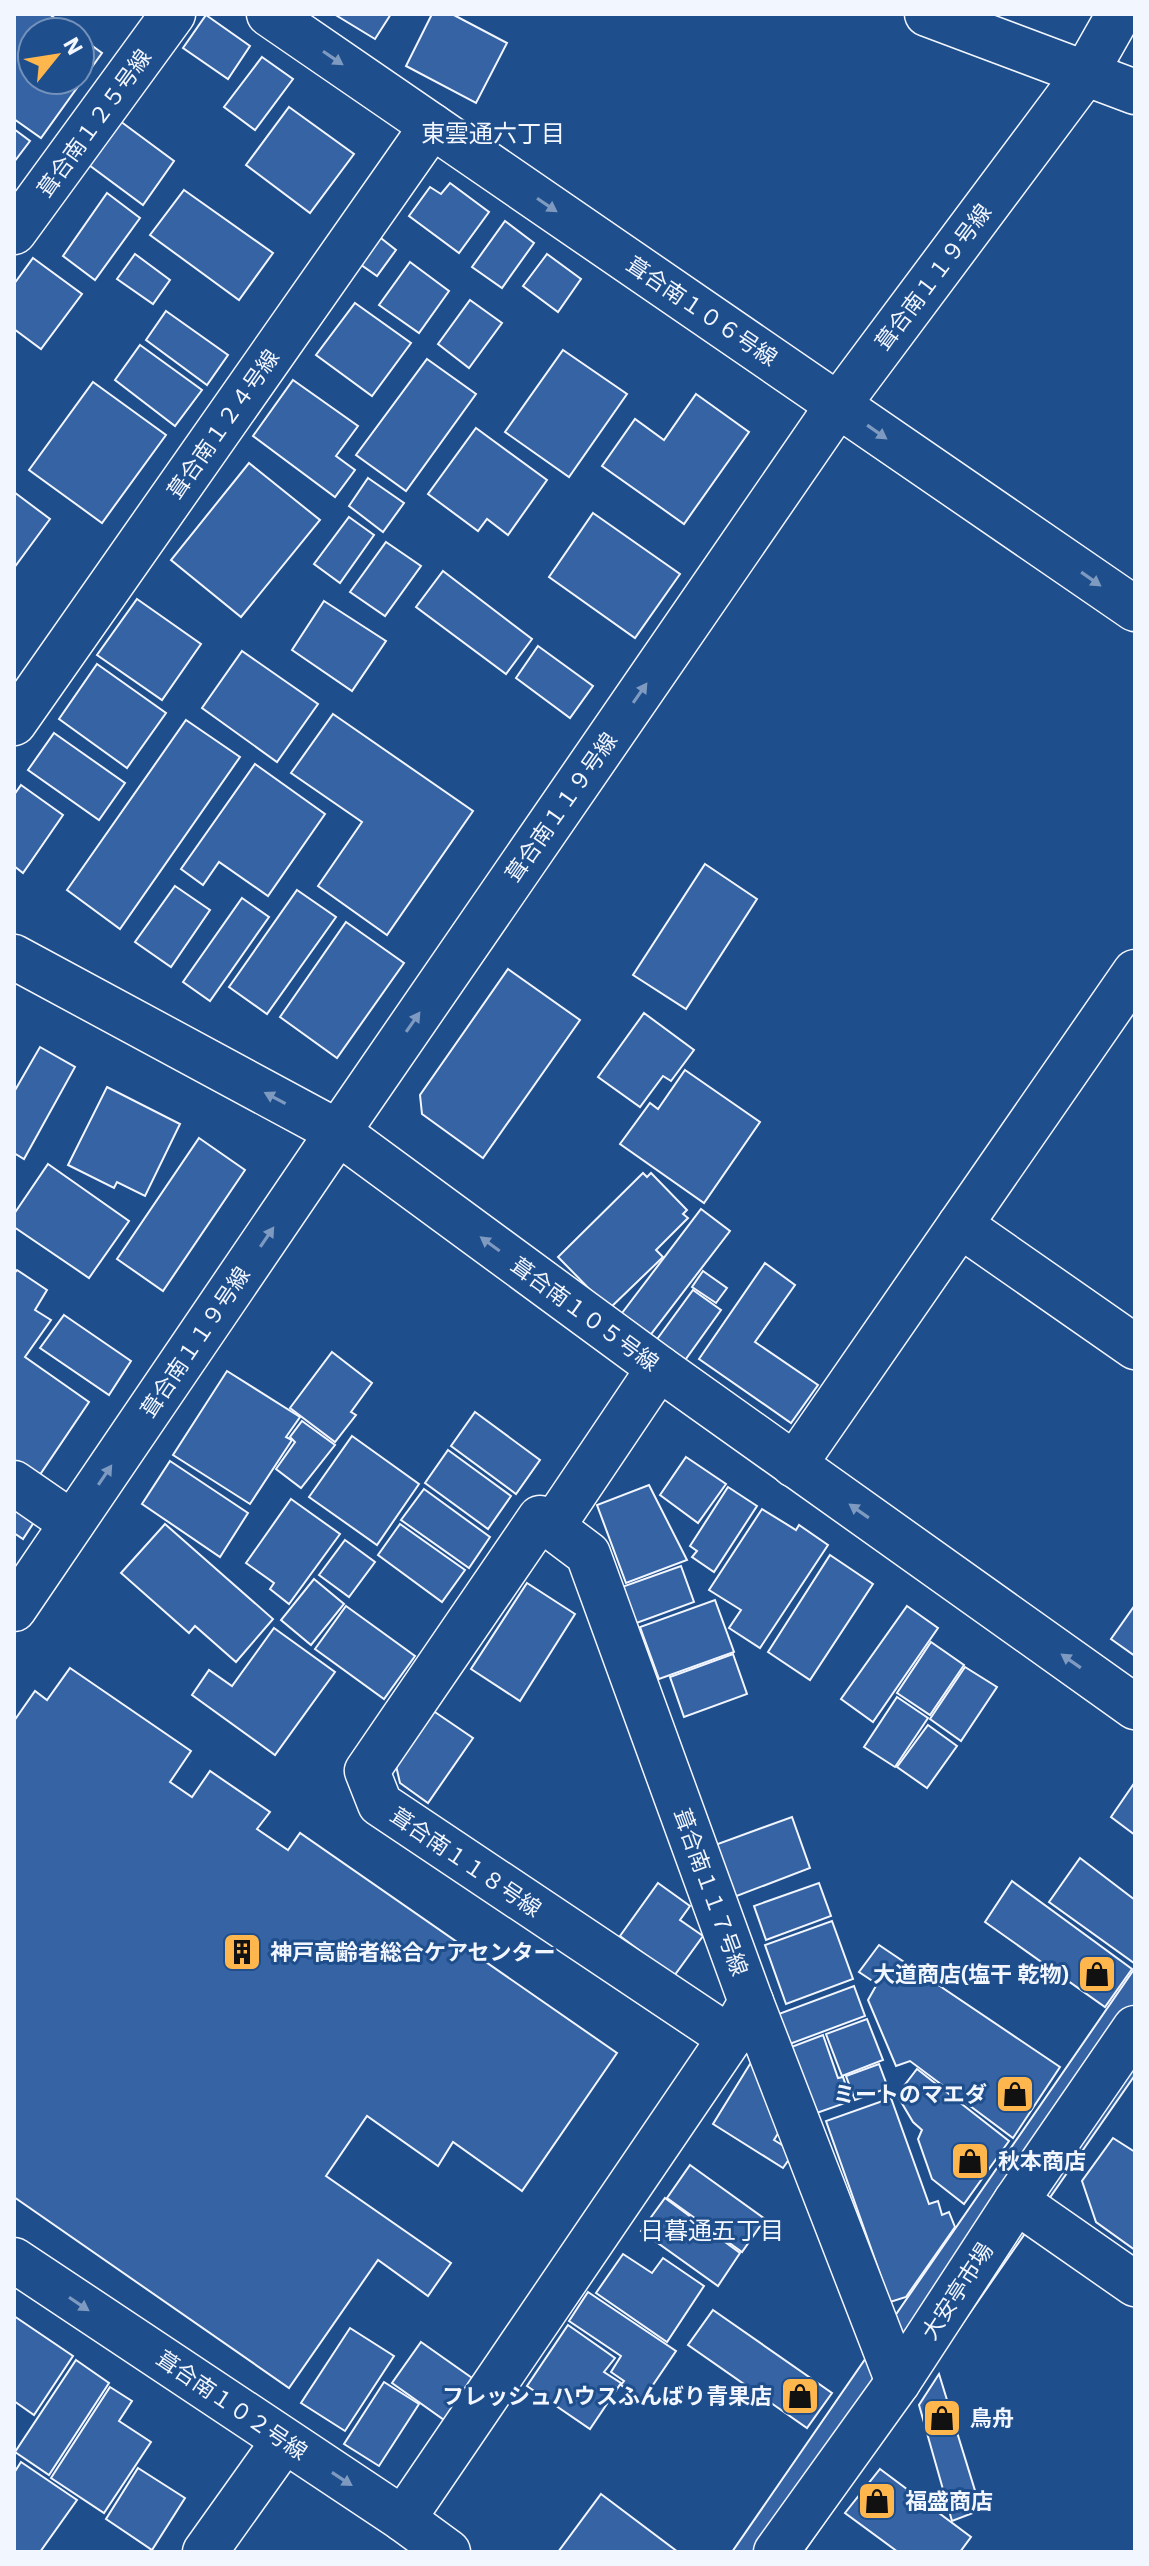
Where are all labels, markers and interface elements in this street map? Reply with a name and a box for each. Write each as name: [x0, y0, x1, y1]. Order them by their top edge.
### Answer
north arrow: [16, 16, 96, 96]
text: N: [57, 32, 90, 60]
street label: 葺合南１２５号線: [30, 43, 157, 202]
one-way arrow: [322, 50, 343, 65]
district label: 東雲通六丁目: [421, 117, 565, 149]
one-way arrow: [537, 197, 558, 212]
street label: 葺合南１１９号線: [868, 198, 997, 356]
street label: 葺合南１０６号線: [621, 249, 783, 372]
street label: 葺合南１２４号線: [160, 343, 285, 504]
one-way arrow: [867, 424, 888, 439]
one-way arrow: [1081, 571, 1102, 586]
one-way arrow: [632, 682, 647, 703]
street label: 葺合南１１９号線: [498, 726, 623, 887]
one-way arrow: [405, 1012, 420, 1033]
one-way arrow: [264, 1091, 286, 1105]
one-way arrow: [259, 1226, 274, 1247]
one-way arrow: [480, 1236, 500, 1252]
street label: 葺合南１０５号線: [506, 1250, 665, 1377]
street label: 葺合南１１９号線: [133, 1261, 256, 1423]
one-way arrow: [97, 1465, 112, 1486]
one-way arrow: [849, 1504, 870, 1519]
one-way arrow: [1061, 1654, 1082, 1669]
street label: 葺合南１１８号線: [385, 1800, 547, 1923]
street label: 葺合南１１７号線: [668, 1804, 755, 1979]
building icon: 神戸高齢者総合ケアセンター: [221, 1931, 263, 1973]
place label: 神戸高齢者総合ケアセンター: [270, 1937, 556, 1966]
shop icon: 大道商店(塩干 乾物): [1076, 1953, 1118, 1995]
place label: 大道商店(塩干 乾物): [873, 1959, 1069, 1988]
shop icon: ミートのマエダ: [994, 2073, 1036, 2115]
place label: ミートのマエダ: [833, 2079, 987, 2108]
shop icon: 秋本商店: [949, 2140, 991, 2182]
place label: 秋本商店: [998, 2146, 1086, 2175]
district label: 日暮通五丁目: [640, 2214, 784, 2246]
street label: 大安亭市場: [914, 2237, 999, 2345]
one-way arrow: [68, 2296, 90, 2310]
street label: 葺合南１０２号線: [151, 2343, 313, 2466]
shop icon: フレッシュハウスふんばり青果店: [779, 2375, 821, 2417]
place label: フレッシュハウスふんばり青果店: [442, 2381, 772, 2410]
shop icon: 鳥舟: [921, 2397, 963, 2439]
place label: 鳥舟: [970, 2403, 1014, 2432]
one-way arrow: [331, 2471, 353, 2485]
shop icon: 福盛商店: [856, 2480, 898, 2522]
place label: 福盛商店: [905, 2486, 993, 2515]

